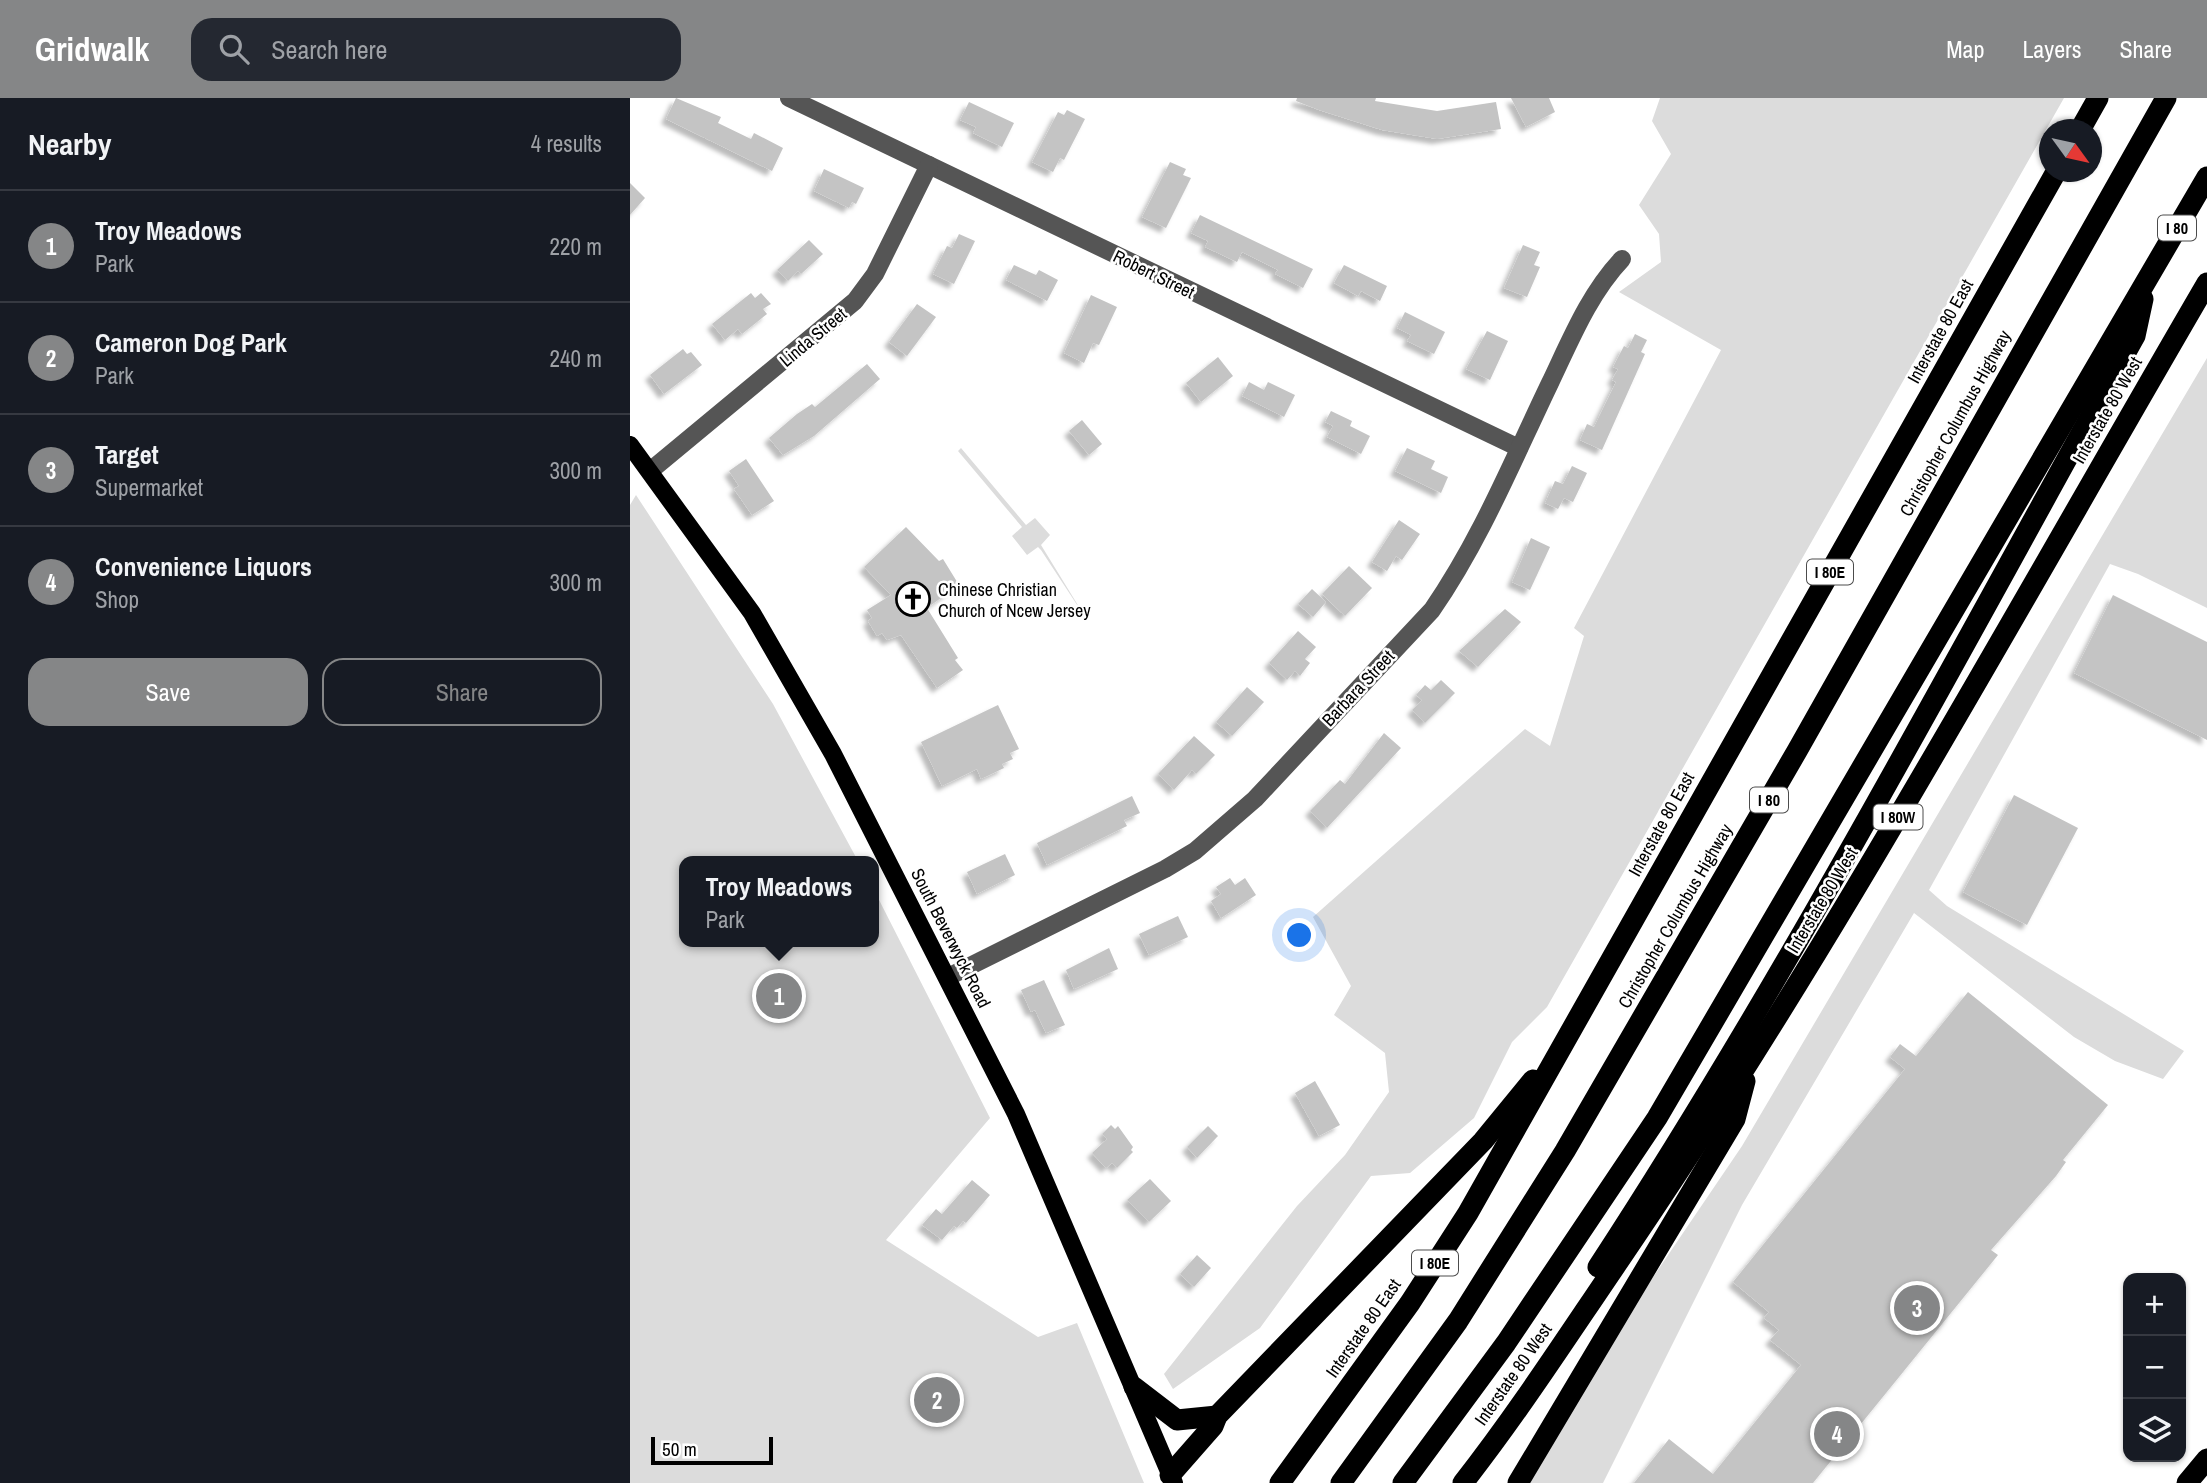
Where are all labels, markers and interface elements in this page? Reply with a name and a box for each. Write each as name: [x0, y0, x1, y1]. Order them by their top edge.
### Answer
search box: [191, 18, 681, 81]
text: Gridwalk: [35, 27, 149, 71]
icon: search: [215, 30, 253, 68]
text: Search here: [271, 32, 387, 67]
text: Map: [1946, 33, 1984, 65]
text: Layers: [2022, 33, 2081, 65]
text: Share: [2119, 33, 2172, 65]
north arrow: [2039, 119, 2102, 182]
text: Nearby: [28, 124, 111, 164]
text: 4 results: [531, 128, 602, 159]
text: Troy Meadows: [95, 213, 242, 248]
road number: I 80: [2158, 216, 2196, 240]
text: 1: [46, 231, 56, 262]
text: 220 m: [550, 231, 602, 262]
street label: Robert Street: [1109, 244, 1199, 304]
text: Park: [95, 248, 134, 279]
street label: Interstate 80 East: [1901, 274, 1979, 388]
street label: Linda Street: [774, 302, 852, 372]
text: Cameron Dog Park: [95, 325, 287, 360]
street label: Christopher Columbus Highway: [1893, 325, 2017, 521]
text: 2: [46, 343, 56, 374]
text: 240 m: [550, 343, 602, 374]
street label: Interstate 80 West: [2066, 352, 2148, 468]
text: Park: [95, 360, 134, 391]
text: Target: [95, 437, 159, 472]
text: 3: [46, 455, 56, 486]
text: 300 m: [550, 455, 602, 486]
text: Supermarket: [95, 472, 203, 503]
text: Convenience Liquors: [95, 549, 312, 584]
road number: I 80E: [1807, 559, 1853, 584]
text: 4: [46, 567, 56, 598]
text: 300 m: [550, 567, 602, 598]
place label: Chinese Christian Church of Ncew Jersey: [938, 577, 1091, 623]
church icon: Chinese Christian Church of Ncew Jersey: [894, 580, 932, 618]
text: Shop: [95, 584, 139, 615]
street label: Barbara Street: [1316, 644, 1400, 732]
button: Save: [28, 658, 308, 726]
button: Share: [322, 658, 602, 726]
street label: Interstate 80 East: [1622, 767, 1700, 881]
road number: I 80: [1750, 788, 1788, 813]
road number: I 80W: [1874, 804, 1922, 830]
street label: Christopher Columbus Highway: [1612, 819, 1738, 1013]
street label: Interstate 80 West: [1780, 842, 1864, 958]
popup: [679, 856, 879, 947]
street label: South Beverwyck Road: [905, 864, 997, 1012]
text: Troy Meadows: [706, 869, 852, 904]
text: Park: [706, 904, 744, 935]
your location: [1282, 918, 1316, 952]
pin: 1: [756, 970, 802, 1022]
road number: I 80E: [1412, 1250, 1458, 1275]
street label: Interstate 80 East: [1320, 1273, 1406, 1383]
map controls: [2123, 1273, 2186, 1462]
button: +: [2123, 1273, 2186, 1336]
pin: 3: [1894, 1282, 1940, 1334]
street label: Interstate 80 West: [1468, 1318, 1558, 1430]
button: −: [2123, 1336, 2186, 1399]
pin: 2: [914, 1374, 960, 1426]
button: layers: [2123, 1399, 2186, 1462]
pin: 4: [1814, 1408, 1860, 1460]
scale bar: [651, 1434, 774, 1466]
text: 50 m: [662, 1436, 697, 1462]

